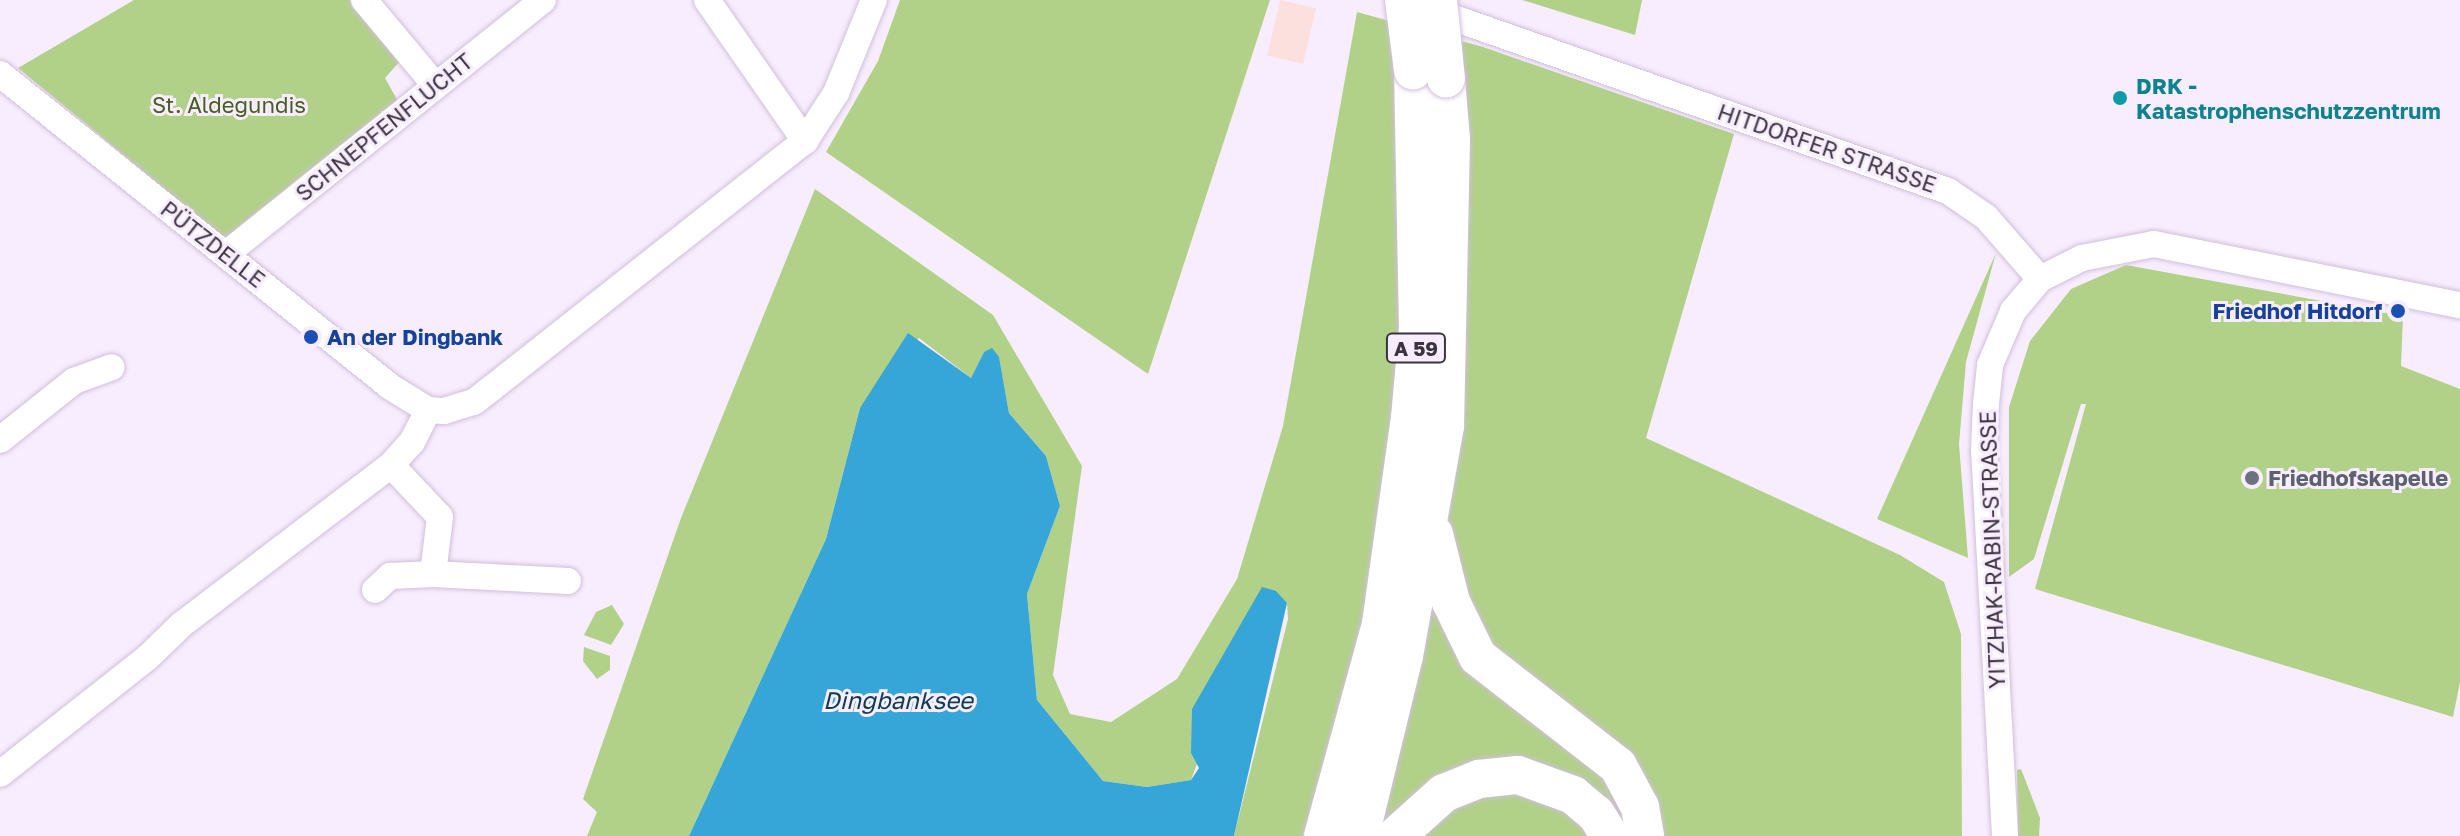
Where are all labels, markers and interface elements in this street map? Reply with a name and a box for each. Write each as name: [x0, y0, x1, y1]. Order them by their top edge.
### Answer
street label: SCHNEPFENFLUCHT: [290, 48, 478, 206]
place label: DRK - Katastrophenschutzzentrum: [2136, 72, 2441, 124]
marker: DRK - Katastrophenschutzzentrum: [2111, 89, 2129, 107]
park label: St. Aldegundis: [152, 92, 306, 118]
street label: HITDORFER STRASSE: [1714, 98, 1940, 198]
street label: PÜTZDELLE: [156, 195, 270, 293]
place label: Friedhof Hitdorf: [2213, 298, 2382, 324]
marker: Friedhof Hitdorf: [2389, 302, 2407, 320]
place label: An der Dingbank: [327, 324, 503, 350]
marker: An der Dingbank: [302, 328, 320, 346]
road number: A 59: [1384, 332, 1448, 364]
street label: YITZHAK-RABIN-STRASSE: [1974, 411, 2010, 689]
place label: Friedhofskapelle: [2268, 465, 2448, 491]
marker: Friedhofskapelle: [2243, 469, 2261, 487]
water label: Dingbanksee: [823, 686, 973, 714]

